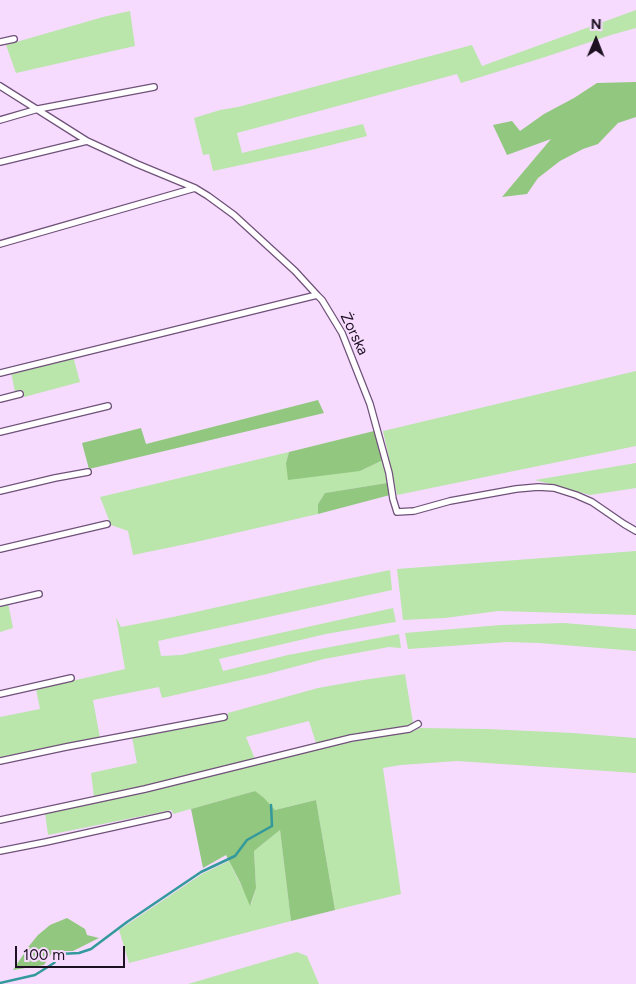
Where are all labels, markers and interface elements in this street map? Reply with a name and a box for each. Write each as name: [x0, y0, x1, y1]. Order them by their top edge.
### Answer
north arrow: [571, 15, 621, 65]
text: N: [591, 16, 602, 33]
street label: Żorska: [336, 310, 372, 358]
scale bar: [18, 936, 128, 968]
text: 100 m: [23, 946, 65, 964]

